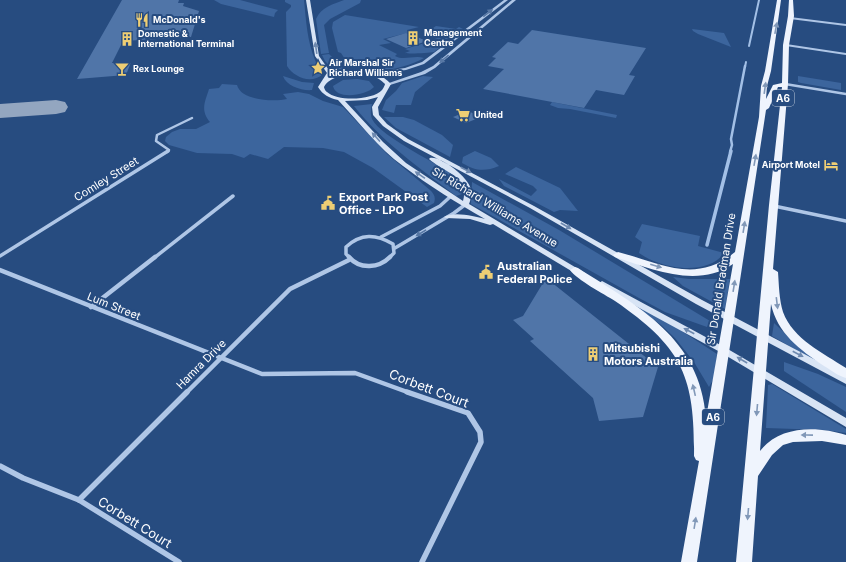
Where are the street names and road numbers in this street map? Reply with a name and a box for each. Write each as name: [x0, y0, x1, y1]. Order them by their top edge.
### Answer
road number: A6: [772, 90, 794, 106]
street label: Comley Street: [71, 153, 141, 204]
street label: Sir Richard Williams Avenue: [430, 164, 560, 250]
street label: Sir Donald Bradman Drive: [704, 212, 738, 346]
street label: Lum Street: [85, 289, 143, 323]
street label: Hamra Drive: [173, 336, 229, 392]
street label: Corbett Court: [387, 365, 471, 411]
road number: A6: [702, 409, 724, 425]
street label: Corbett Court: [95, 493, 175, 551]

